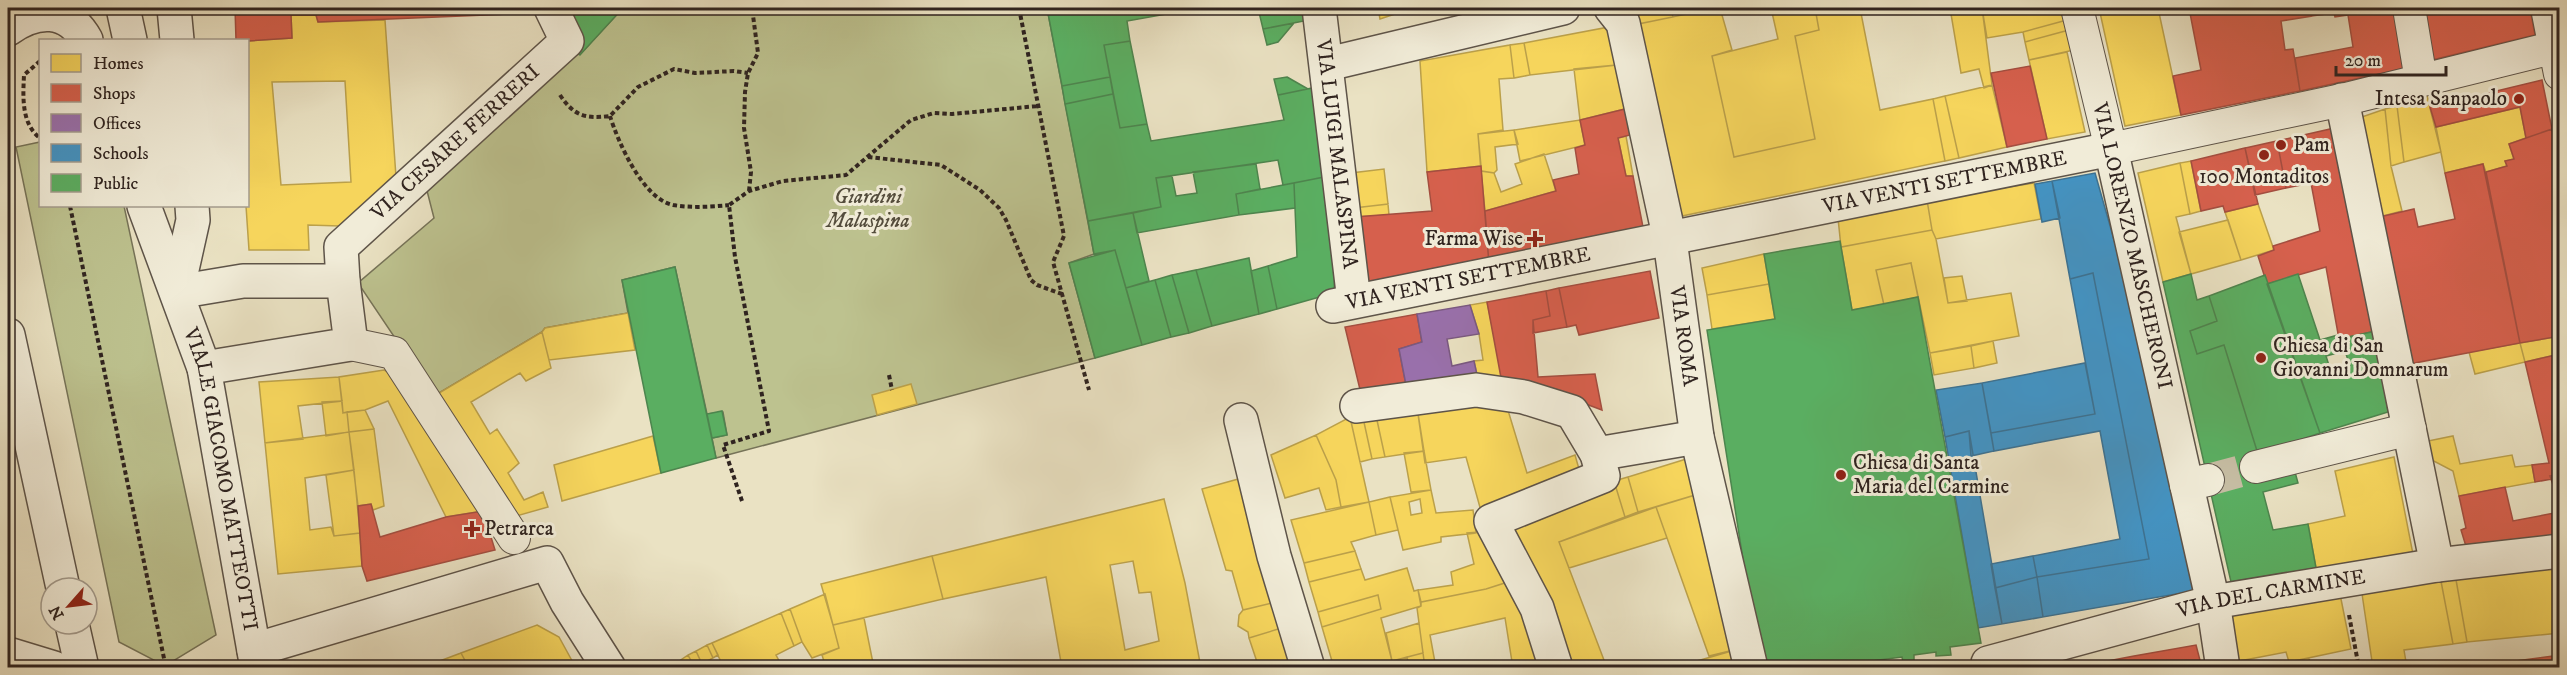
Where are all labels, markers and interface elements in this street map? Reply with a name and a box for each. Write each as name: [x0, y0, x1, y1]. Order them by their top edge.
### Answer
street label: VIA LUIGI MALASPINA: [1310, 37, 1363, 271]
legend: [39, 39, 249, 207]
scale bar: [2336, 39, 2446, 77]
text: 20 m: [2345, 50, 2381, 72]
text: Homes: [93, 53, 144, 75]
street label: VIA CESARE FERRERI: [365, 59, 545, 227]
text: Shops: [93, 83, 136, 105]
place label: Intesa Sanpaolo: [2375, 86, 2507, 112]
marker: Intesa Sanpaolo: [2512, 92, 2526, 106]
street label: VIA LORENZO MASCHERONI: [2086, 99, 2178, 392]
text: Offices: [93, 113, 141, 135]
place label: Pam: [2293, 132, 2330, 158]
marker: Pam: [2274, 138, 2288, 152]
text: Schools: [93, 143, 148, 165]
street label: VIA VENTI SETTEMBRE: [1819, 145, 2069, 220]
marker: 100 Montaditos: [2257, 148, 2271, 162]
place label: 100 Montaditos: [2199, 164, 2329, 190]
text: Public: [93, 173, 139, 195]
park label: Giardini Malaspina: [824, 184, 910, 234]
place label: Farma Wise: [1424, 226, 1523, 252]
marker: Farma Wise: [1528, 232, 1542, 246]
street label: VIA VENTI SETTEMBRE: [1343, 241, 1593, 316]
street label: VIA ROMA: [1663, 283, 1703, 388]
street label: VIALE GIACOMO MATTEOTTI: [177, 323, 263, 633]
place label: Chiesa di San Giovanni Domnarum: [2273, 333, 2449, 383]
marker: Chiesa di San Giovanni Domnarum: [2254, 351, 2268, 365]
place label: Chiesa di Santa Maria del Carmine: [1853, 450, 2010, 500]
marker: Chiesa di Santa Maria del Carmine: [1834, 468, 1848, 482]
place label: Petrarca: [484, 516, 554, 542]
marker: Petrarca: [465, 522, 479, 536]
street label: VIA DEL CARMINE: [2173, 564, 2368, 624]
north arrow: [39, 576, 99, 636]
text: N: [45, 602, 69, 623]

